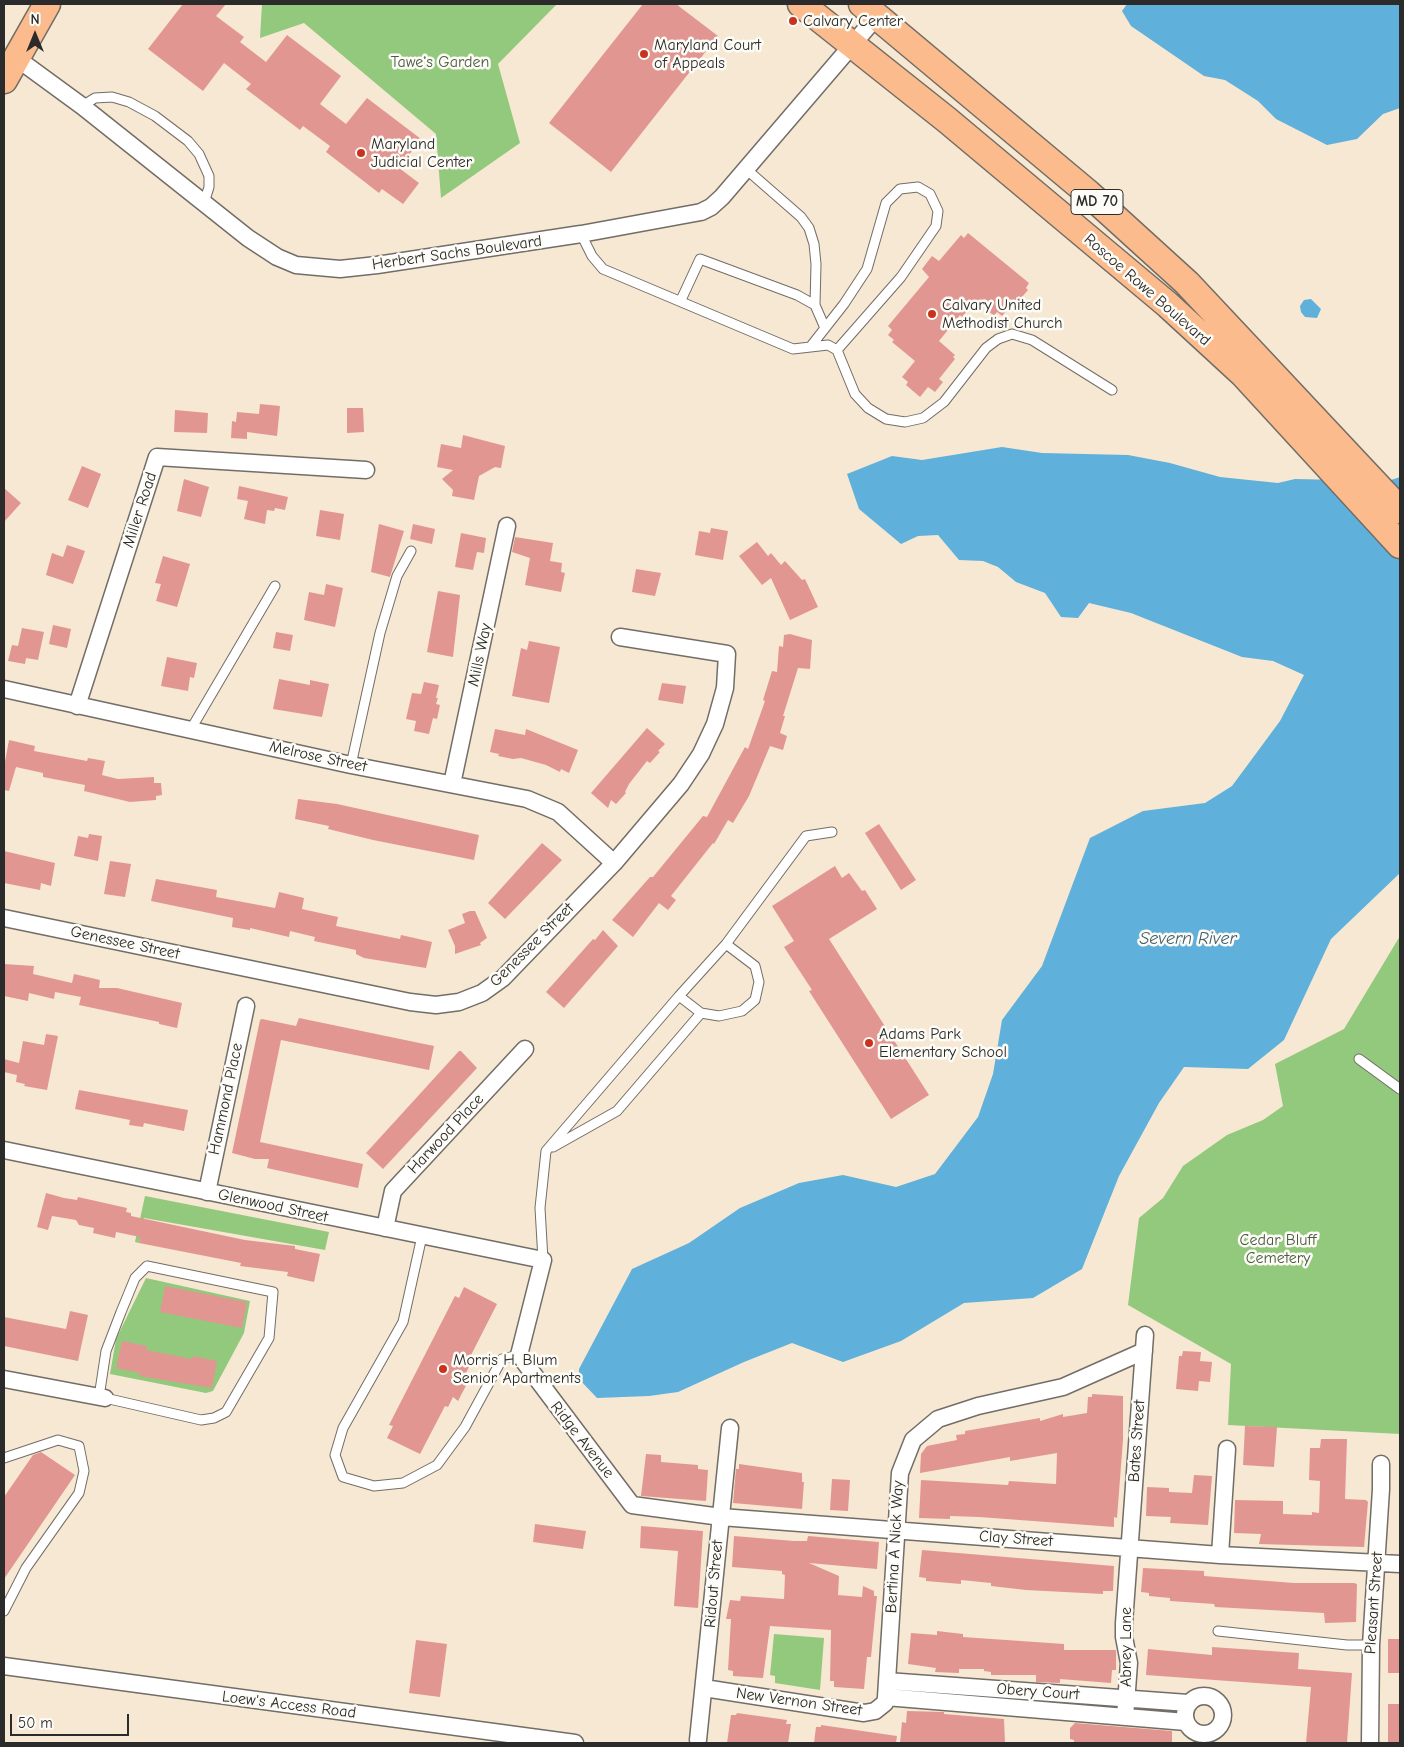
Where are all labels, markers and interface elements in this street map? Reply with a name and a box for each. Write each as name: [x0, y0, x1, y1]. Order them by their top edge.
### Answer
north arrow: [10, 10, 60, 60]
text: N: [30, 11, 40, 28]
place label: Calvary Center: [803, 11, 903, 31]
marker: Calvary Center: [787, 15, 799, 27]
place label: Maryland Court of Appeals: [654, 35, 761, 73]
marker: Maryland Court of Appeals: [638, 48, 650, 60]
park label: Tawe's Garden: [391, 52, 489, 72]
place label: Maryland Judicial Center: [371, 134, 472, 172]
marker: Maryland Judicial Center: [355, 147, 367, 159]
road number: MD 70: [1071, 190, 1123, 214]
street label: Roscoe Rowe Boulevard: [1080, 230, 1214, 350]
street label: Herbert Sachs Boulevard: [371, 232, 543, 274]
place label: Calvary United Methodist Church: [942, 295, 1062, 333]
marker: Calvary United Methodist Church: [926, 308, 938, 320]
street label: Miller Road: [119, 470, 161, 550]
street label: Mills Way: [464, 622, 496, 688]
street label: Melrose Street: [267, 737, 369, 777]
street label: Genessee Street: [486, 899, 578, 991]
street label: Genessee Street: [69, 922, 181, 964]
water label: Severn River: [1139, 928, 1237, 950]
place label: Adams Park Elementary School: [879, 1024, 1007, 1062]
marker: Adams Park Elementary School: [863, 1037, 875, 1049]
street label: Hammond Place: [205, 1041, 247, 1157]
street label: Harwood Place: [404, 1090, 488, 1178]
street label: Glenwood Street: [216, 1185, 330, 1227]
park label: Cedar Bluff Cemetery: [1240, 1230, 1316, 1268]
place label: Morris H. Blum Senior Apartments: [453, 1350, 581, 1388]
marker: Morris H. Blum Senior Apartments: [437, 1363, 449, 1375]
street label: Ridge Avenue: [546, 1398, 618, 1482]
street label: Bates Street: [1125, 1399, 1149, 1483]
street label: Bertina A Nick Way: [882, 1480, 908, 1614]
street label: Clay Street: [978, 1527, 1054, 1551]
street label: Ridout Street: [701, 1539, 727, 1629]
street label: Pleasant Street: [1361, 1551, 1387, 1655]
street label: Abney Lane: [1116, 1607, 1136, 1687]
street label: Obery Court: [996, 1680, 1080, 1704]
street label: New Vernon Street: [735, 1684, 863, 1720]
street label: Loew's Access Road: [221, 1687, 357, 1723]
scale bar: [12, 1704, 131, 1736]
text: 50 m: [18, 1714, 53, 1732]

